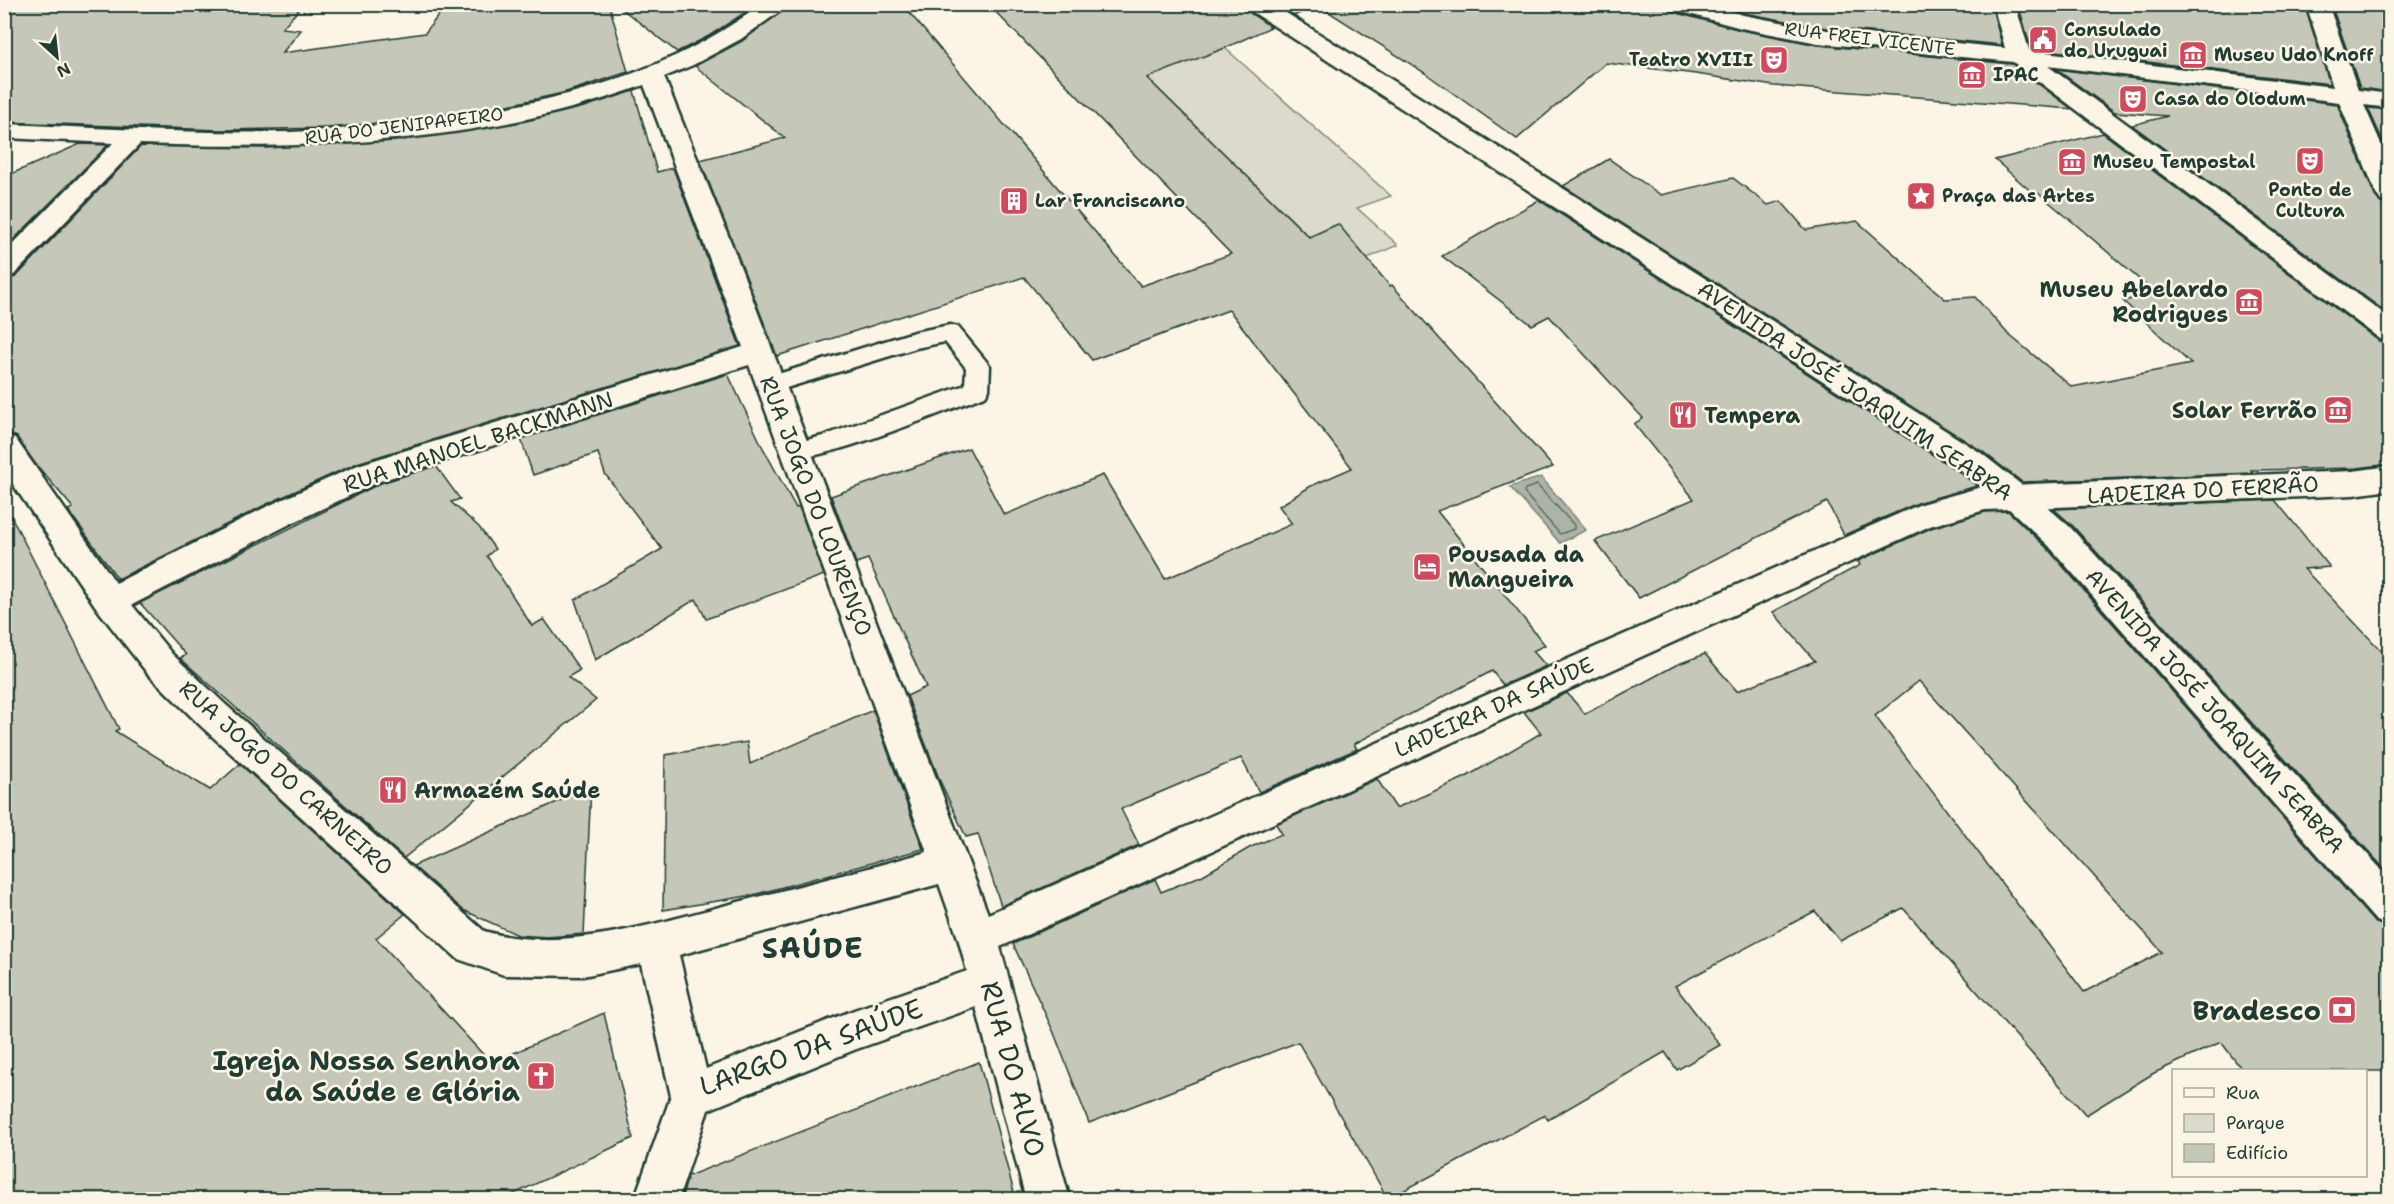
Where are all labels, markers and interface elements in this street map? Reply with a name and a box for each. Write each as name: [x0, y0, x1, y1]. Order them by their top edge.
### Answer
street label: RUA FREI VICENTE: [1783, 17, 1957, 61]
place label: Consulado do Uruguai: [2064, 18, 2167, 63]
public building icon: Consulado do Uruguai: [2027, 24, 2059, 56]
north arrow: [27, 27, 87, 87]
museum icon: Museu Udo Knoff: [2177, 39, 2209, 71]
place label: Museu Udo Knoff: [2214, 43, 2374, 67]
theatre icon: Teatro XVIII: [1758, 44, 1790, 76]
place label: Teatro XVIII: [1629, 48, 1753, 72]
text: N: [53, 58, 74, 82]
museum icon: IPAC: [1956, 59, 1988, 91]
place label: IPAC: [1993, 63, 2039, 87]
theatre icon: Casa do Olodum: [2117, 83, 2149, 115]
place label: Casa do Olodum: [2154, 87, 2306, 111]
street label: RUA DO JENIPAPEIRO: [303, 102, 505, 150]
theatre icon: Ponto de Cultura: [2294, 145, 2326, 177]
museum icon: Museu Tempostal: [2056, 146, 2088, 178]
place label: Museu Tempostal: [2093, 150, 2255, 174]
place label: Ponto de Cultura: [2268, 178, 2352, 223]
place icon: Praça das Artes: [1905, 180, 1937, 212]
place label: Praça das Artes: [1942, 184, 2095, 208]
building icon: Lar Franciscano: [998, 185, 1030, 217]
place label: Lar Franciscano: [1035, 189, 1185, 213]
street label: AVENIDA JOSÉ JOAQUIM SEABRA: [1692, 274, 2018, 508]
place label: Museu Abelardo Rodrigues: [2040, 275, 2228, 329]
museum icon: Museu Abelardo Rodrigues: [2233, 286, 2265, 318]
street label: RUA JOGO DO LOURENÇO: [753, 372, 879, 640]
street label: RUA MANOEL BACKMANN: [339, 385, 617, 499]
museum icon: Solar Ferrão: [2322, 394, 2354, 426]
place label: Solar Ferrão: [2172, 396, 2317, 425]
restaurant icon: Tempera: [1667, 399, 1699, 431]
place label: Tempera: [1704, 401, 1800, 430]
street label: LADEIRA DO FERRÃO: [2086, 469, 2320, 511]
place label: Pousada da Mangueira: [1448, 540, 1584, 594]
hotel icon: Pousada da Mangueira: [1411, 551, 1443, 583]
street label: AVENIDA JOSÉ JOAQUIM SEABRA: [2079, 562, 2351, 860]
street label: LADEIRA DA SAÚDE: [1390, 650, 1598, 764]
street label: RUA JOGO DO CARNEIRO: [173, 674, 399, 882]
restaurant icon: Armazém Saúde: [377, 774, 409, 806]
place label: Armazém Saúde: [414, 776, 600, 805]
district label: SAÚDE: [762, 928, 864, 967]
street label: RUA DO ALVO: [972, 977, 1054, 1161]
street label: LARGO DA SAÚDE: [694, 989, 928, 1105]
place label: Bradesco: [2192, 992, 2321, 1029]
bank icon: Bradesco: [2326, 994, 2358, 1026]
place label: Igreja Nossa Senhora da Saúde e Glória: [212, 1042, 521, 1110]
church icon: Igreja Nossa Senhora da Saúde e Glória: [525, 1060, 557, 1092]
legend: [2172, 1069, 2367, 1177]
text: Rua: [2226, 1081, 2259, 1105]
text: Parque: [2226, 1111, 2285, 1135]
text: Edifício: [2226, 1141, 2288, 1165]

